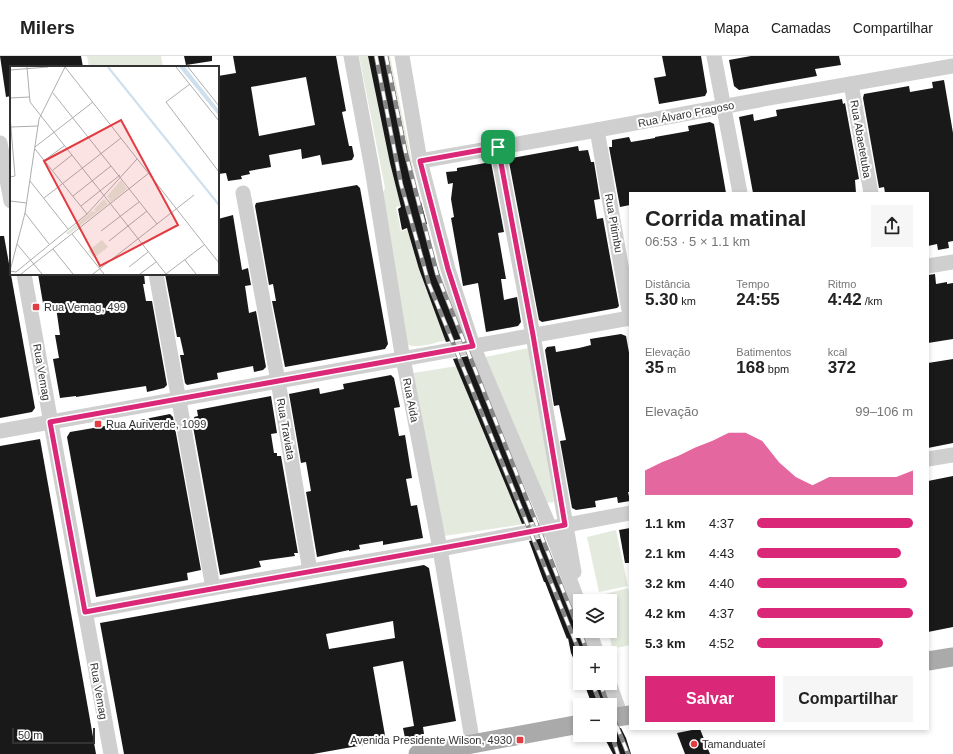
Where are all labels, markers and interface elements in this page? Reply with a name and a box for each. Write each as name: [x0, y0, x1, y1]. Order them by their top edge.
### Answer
text: Milers: [20, 17, 75, 38]
text: Mapa: [714, 20, 749, 36]
text: Camadas: [771, 20, 831, 36]
text: Compartilhar: [853, 20, 933, 36]
inset map: [10, 66, 219, 275]
street label: Rua Álvaro Fragoso: [637, 99, 735, 129]
street label: Rua Abaetetuba: [848, 99, 874, 180]
pin: [481, 130, 515, 164]
icon: arrive: [487, 136, 509, 158]
street label: Rua Pitimbu: [603, 192, 625, 254]
button: share: [871, 205, 913, 247]
text: Corrida matinal: [645, 206, 806, 231]
text: 06:53 · 5 × 1.1 km: [645, 234, 750, 249]
text: Distância: [645, 278, 690, 290]
text: Tempo: [736, 278, 769, 290]
text: Ritmo: [828, 278, 856, 290]
text: 5.30: [645, 290, 678, 309]
text: 24:55: [736, 290, 780, 309]
text: 4:42: [828, 290, 862, 309]
text: km: [678, 295, 696, 307]
text: /km: [862, 295, 882, 307]
place label: Rua Vemag, 499: [44, 301, 126, 313]
marker: Rua Vemag, 499: [31, 302, 41, 312]
street label: Rua Vemag: [31, 343, 53, 401]
text: Elevação: [645, 346, 690, 358]
text: Batimentos: [736, 346, 791, 358]
text: kcal: [828, 346, 847, 358]
text: 35: [645, 358, 664, 377]
text: 168: [736, 358, 765, 377]
text: 372: [828, 358, 856, 377]
text: m: [664, 363, 676, 375]
text: bpm: [765, 363, 789, 375]
street label: Rua Aida: [401, 377, 421, 424]
street label: Rua Traviata: [275, 397, 297, 462]
text: Elevação: [645, 404, 698, 419]
text: 99–106 m: [855, 404, 913, 419]
place label: Rua Auriverde, 1099: [106, 418, 206, 430]
marker: Rua Auriverde, 1099: [93, 419, 103, 429]
text: 1.1 km: [645, 516, 685, 531]
text: 4:37: [709, 516, 734, 531]
text: 2.1 km: [645, 546, 685, 561]
text: 4:43: [709, 546, 734, 561]
text: 3.2 km: [645, 576, 685, 591]
text: 4:40: [709, 576, 734, 591]
map controls: [573, 594, 617, 742]
button: layers: [573, 594, 617, 638]
text: 4.2 km: [645, 606, 685, 621]
text: 4:37: [709, 606, 734, 621]
text: 5.3 km: [645, 636, 685, 651]
text: 4:52: [709, 636, 734, 651]
button: +: [573, 646, 617, 690]
street label: Rua Vemag: [88, 662, 110, 720]
button: Salvar: [645, 676, 775, 722]
button: Compartilhar: [783, 676, 913, 722]
button: −: [573, 698, 617, 742]
scale bar: [12, 726, 95, 745]
text: 50 m: [18, 729, 42, 741]
place label: Avenida Presidente Wilson, 4930: [350, 734, 512, 746]
marker: Avenida Presidente Wilson, 4930: [515, 735, 525, 745]
place label: Tamanduateí: [702, 738, 766, 750]
marker: Tamanduateí: [689, 739, 699, 749]

